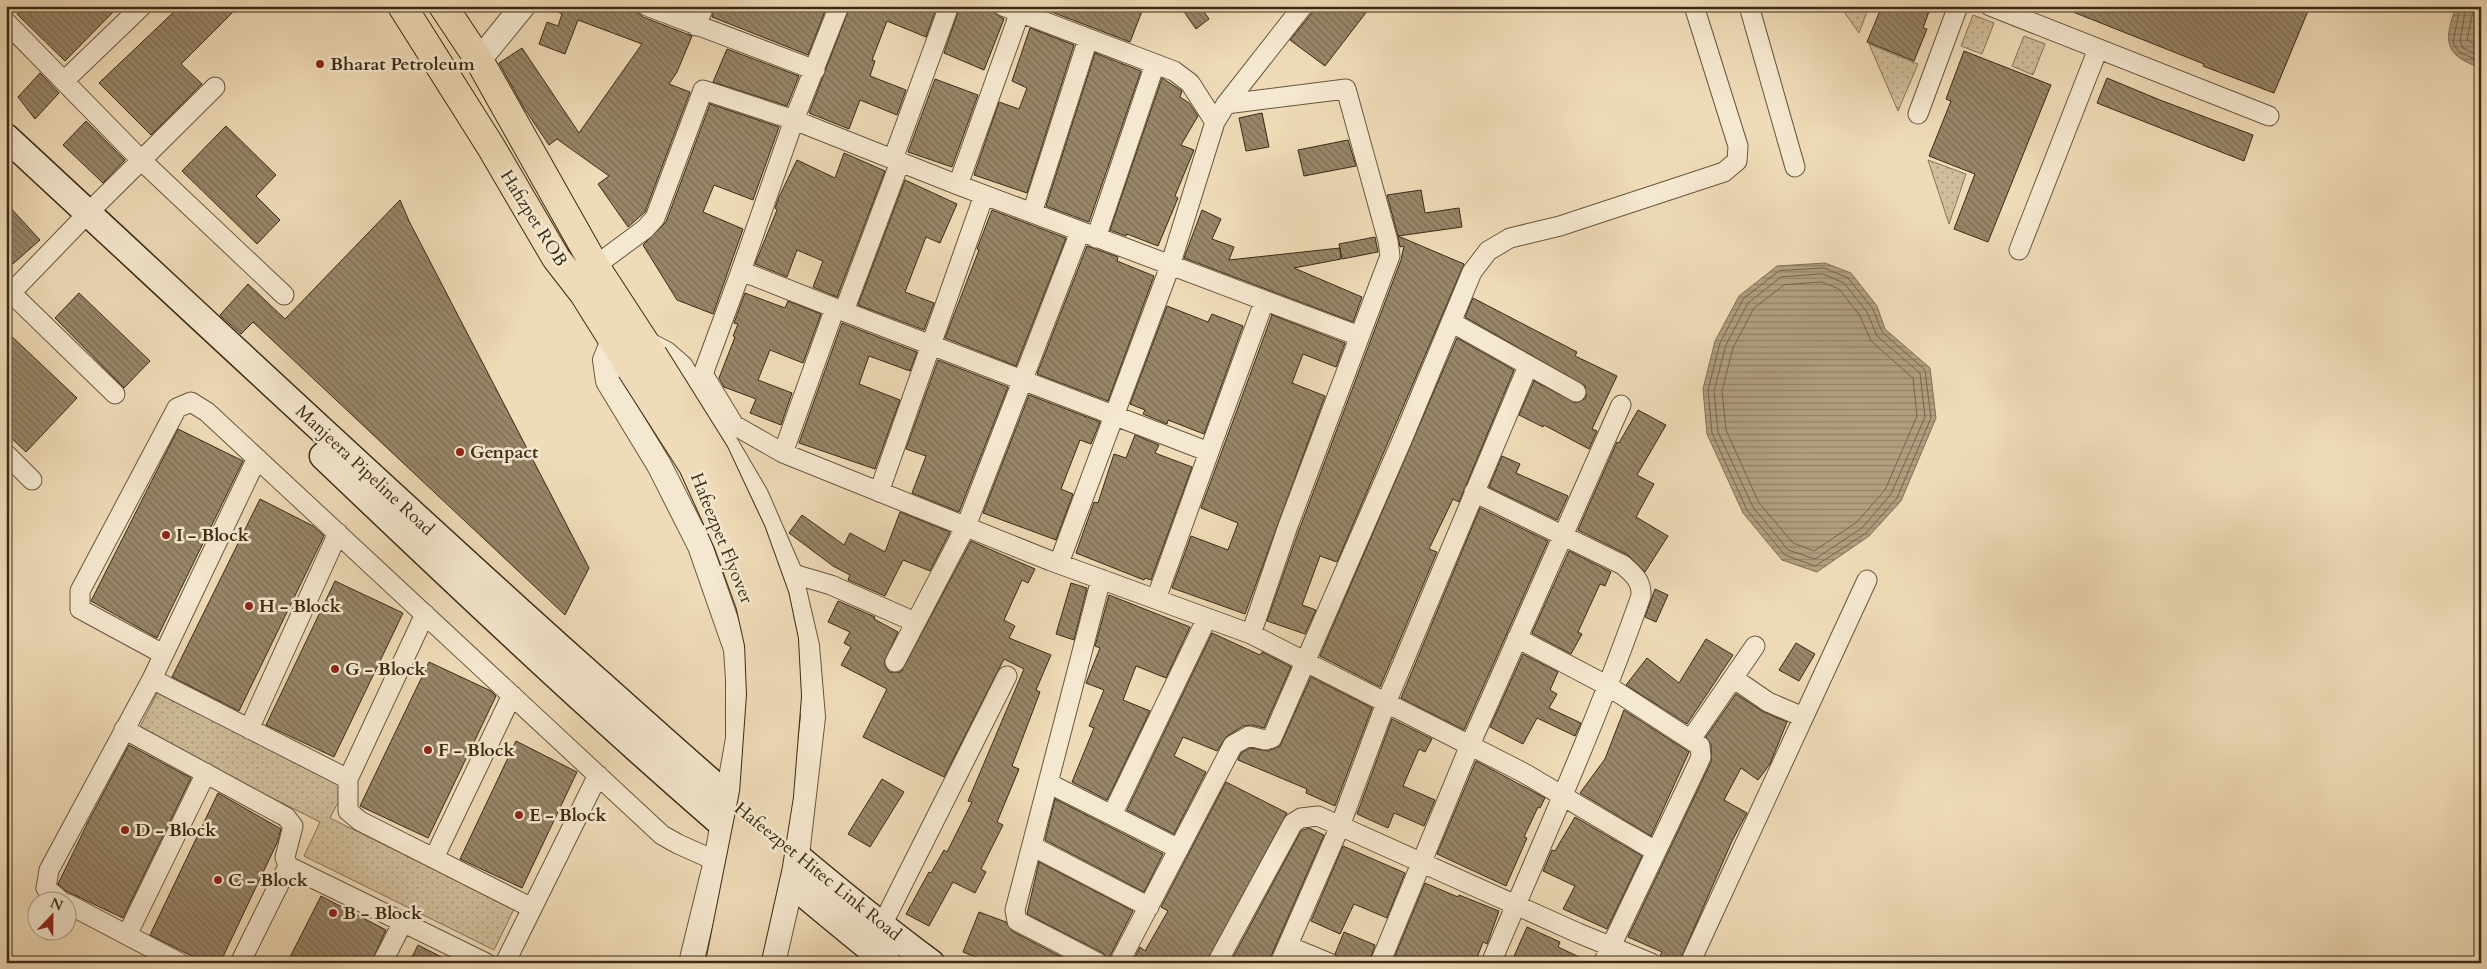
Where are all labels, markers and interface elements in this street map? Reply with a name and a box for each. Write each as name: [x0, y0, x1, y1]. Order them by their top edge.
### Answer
place label: Bharat Petroleum: [330, 52, 475, 77]
marker: Bharat Petroleum: [314, 58, 326, 70]
street label: Hafizpet ROB: [494, 165, 573, 271]
street label: Manjeera Pipeline Road: [290, 399, 440, 542]
place label: Genpact: [470, 440, 539, 465]
marker: Genpact: [454, 446, 466, 458]
street label: Hafeezpet Flyover: [684, 469, 759, 608]
place label: I - Block: [176, 523, 250, 548]
marker: I - Block: [160, 529, 172, 541]
place label: H - Block: [259, 594, 342, 619]
marker: H - Block: [243, 600, 255, 612]
place label: G - Block: [345, 657, 427, 682]
marker: G - Block: [329, 663, 341, 675]
place label: F - Block: [438, 738, 516, 763]
marker: F - Block: [422, 744, 434, 756]
street label: Hafeezpet Hitec Link Road: [729, 796, 907, 947]
place label: E - Block: [529, 803, 607, 828]
marker: E - Block: [513, 809, 525, 821]
place label: D - Block: [135, 818, 217, 843]
marker: D - Block: [119, 824, 131, 836]
place label: C - Block: [228, 868, 309, 893]
marker: C - Block: [212, 874, 224, 886]
north arrow: [28, 892, 78, 942]
text: N: [47, 893, 66, 915]
place label: B - Block: [343, 901, 423, 926]
marker: B - Block: [327, 907, 339, 919]

